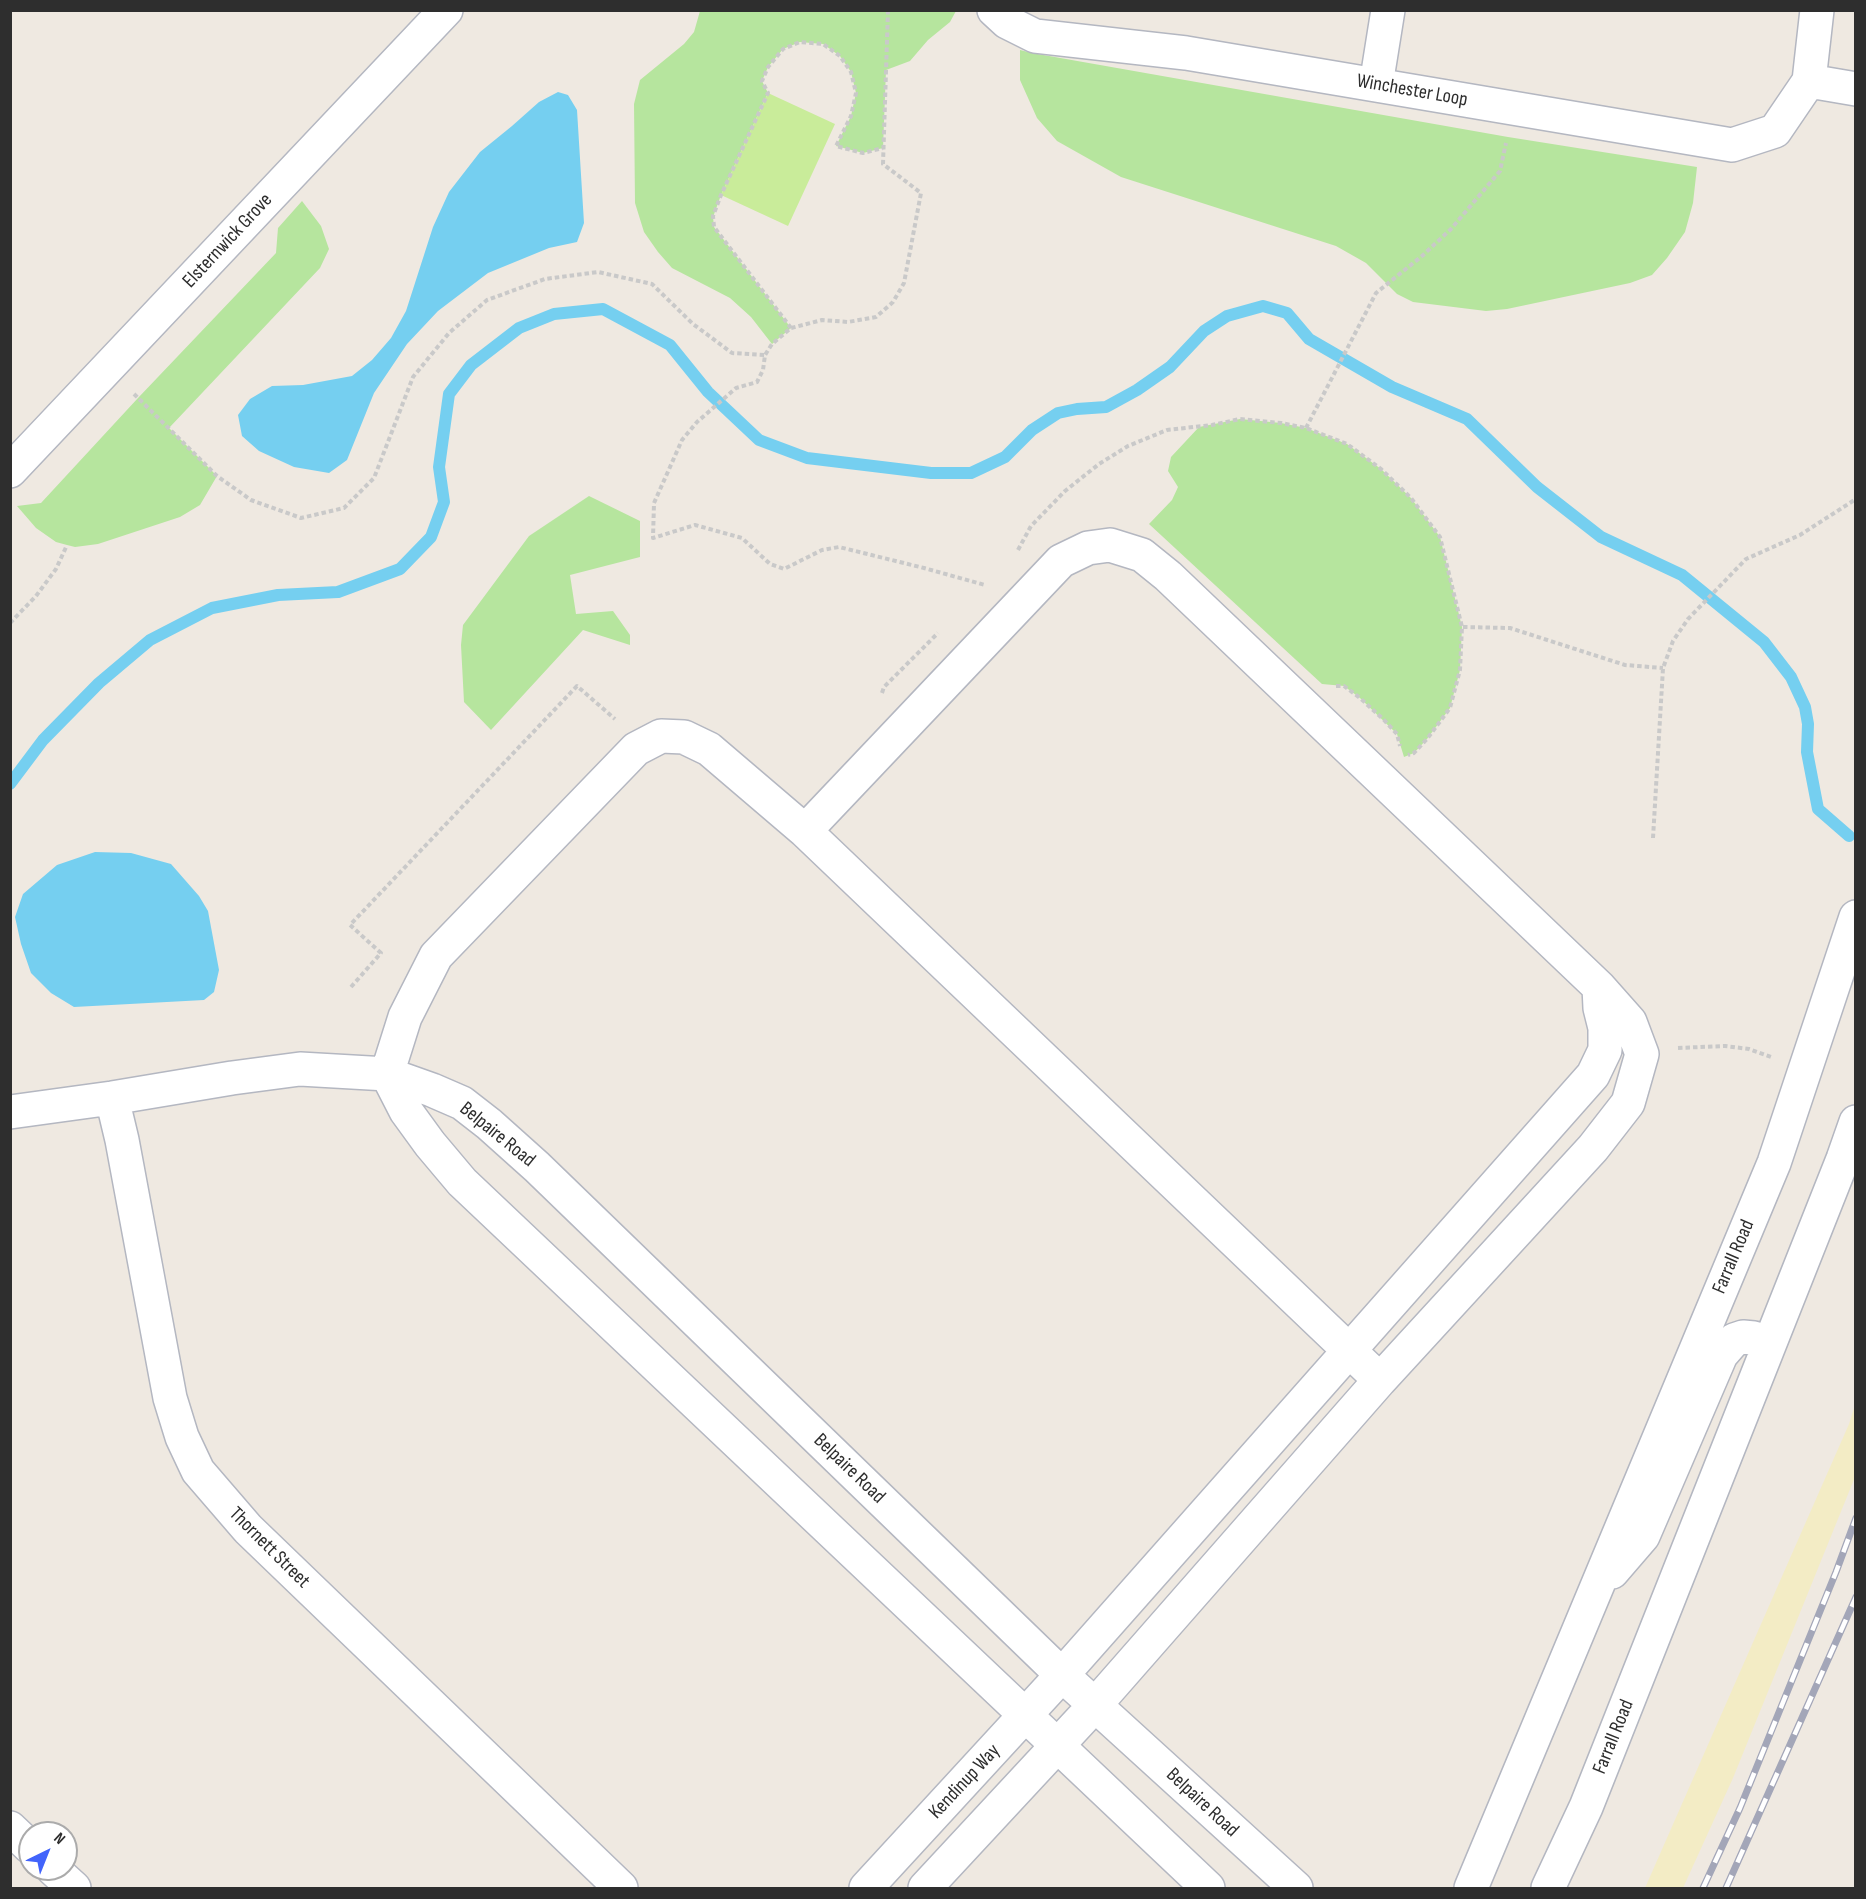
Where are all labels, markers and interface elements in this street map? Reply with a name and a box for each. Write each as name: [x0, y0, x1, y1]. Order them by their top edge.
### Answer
street label: Winchester Loop: [1355, 69, 1469, 113]
street label: Elsternwick Grove: [178, 189, 278, 293]
street label: Belpaire Road: [454, 1097, 540, 1173]
street label: Farrall Road: [1708, 1217, 1760, 1297]
street label: Belpaire Road: [808, 1429, 890, 1509]
street label: Thornett Street: [224, 1503, 314, 1593]
street label: Farrall Road: [1588, 1696, 1640, 1778]
street label: Kendinup Way: [924, 1740, 1006, 1824]
street label: Belpaire Road: [1161, 1763, 1243, 1843]
north arrow: [18, 1821, 78, 1881]
text: N: [50, 1829, 69, 1849]

